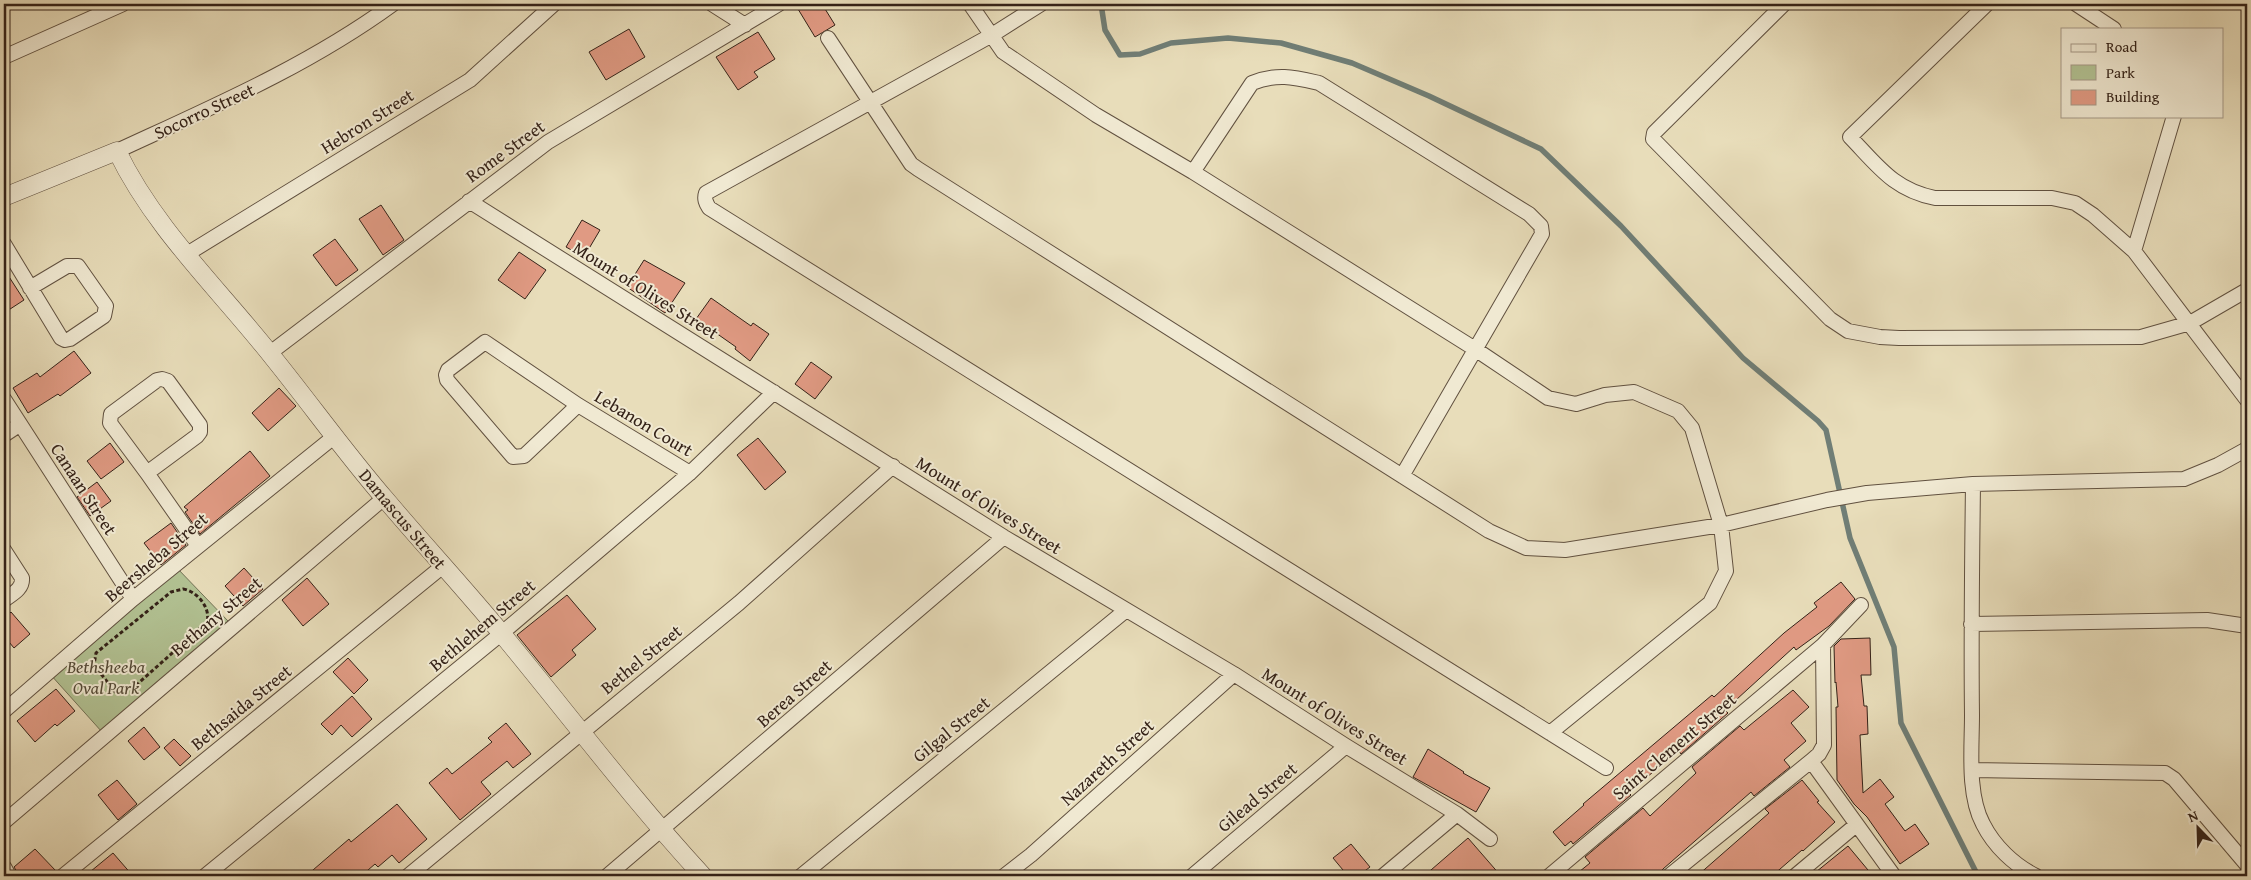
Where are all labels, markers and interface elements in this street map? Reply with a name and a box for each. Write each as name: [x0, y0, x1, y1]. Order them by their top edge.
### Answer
legend: [2061, 28, 2224, 118]
text: Road: [2106, 36, 2137, 57]
text: Park: [2106, 62, 2135, 83]
street label: Socorro Street: [149, 76, 259, 146]
street label: Hebron Street: [315, 81, 419, 160]
text: Building: [2106, 86, 2160, 107]
street label: Rome Street: [460, 113, 551, 189]
street label: Mount of Olives Street: [568, 234, 725, 346]
street label: Lebanon Court: [590, 383, 699, 463]
street label: Canaan Street: [44, 438, 124, 541]
street label: Mount of Olives Street: [911, 449, 1068, 561]
street label: Damascus Street: [353, 463, 454, 576]
street label: Beersheba Street: [98, 505, 214, 608]
street label: Bethany Street: [164, 569, 268, 662]
street label: Bethlehem Street: [423, 572, 541, 678]
street label: Bethel Street: [594, 617, 688, 700]
street label: Berea Street: [750, 652, 838, 733]
park label: Bethsheeba Oval Park: [66, 653, 146, 701]
street label: Bethsaida Street: [185, 657, 298, 756]
street label: Mount of Olives Street: [1257, 660, 1414, 772]
street label: Saint Clement Street: [1606, 685, 1743, 806]
street label: Gilgal Street: [906, 689, 996, 769]
street label: Nazareth Street: [1054, 712, 1160, 812]
street label: Gilead Street: [1211, 755, 1303, 838]
north arrow: [2174, 802, 2224, 852]
text: N: [2185, 805, 2202, 827]

